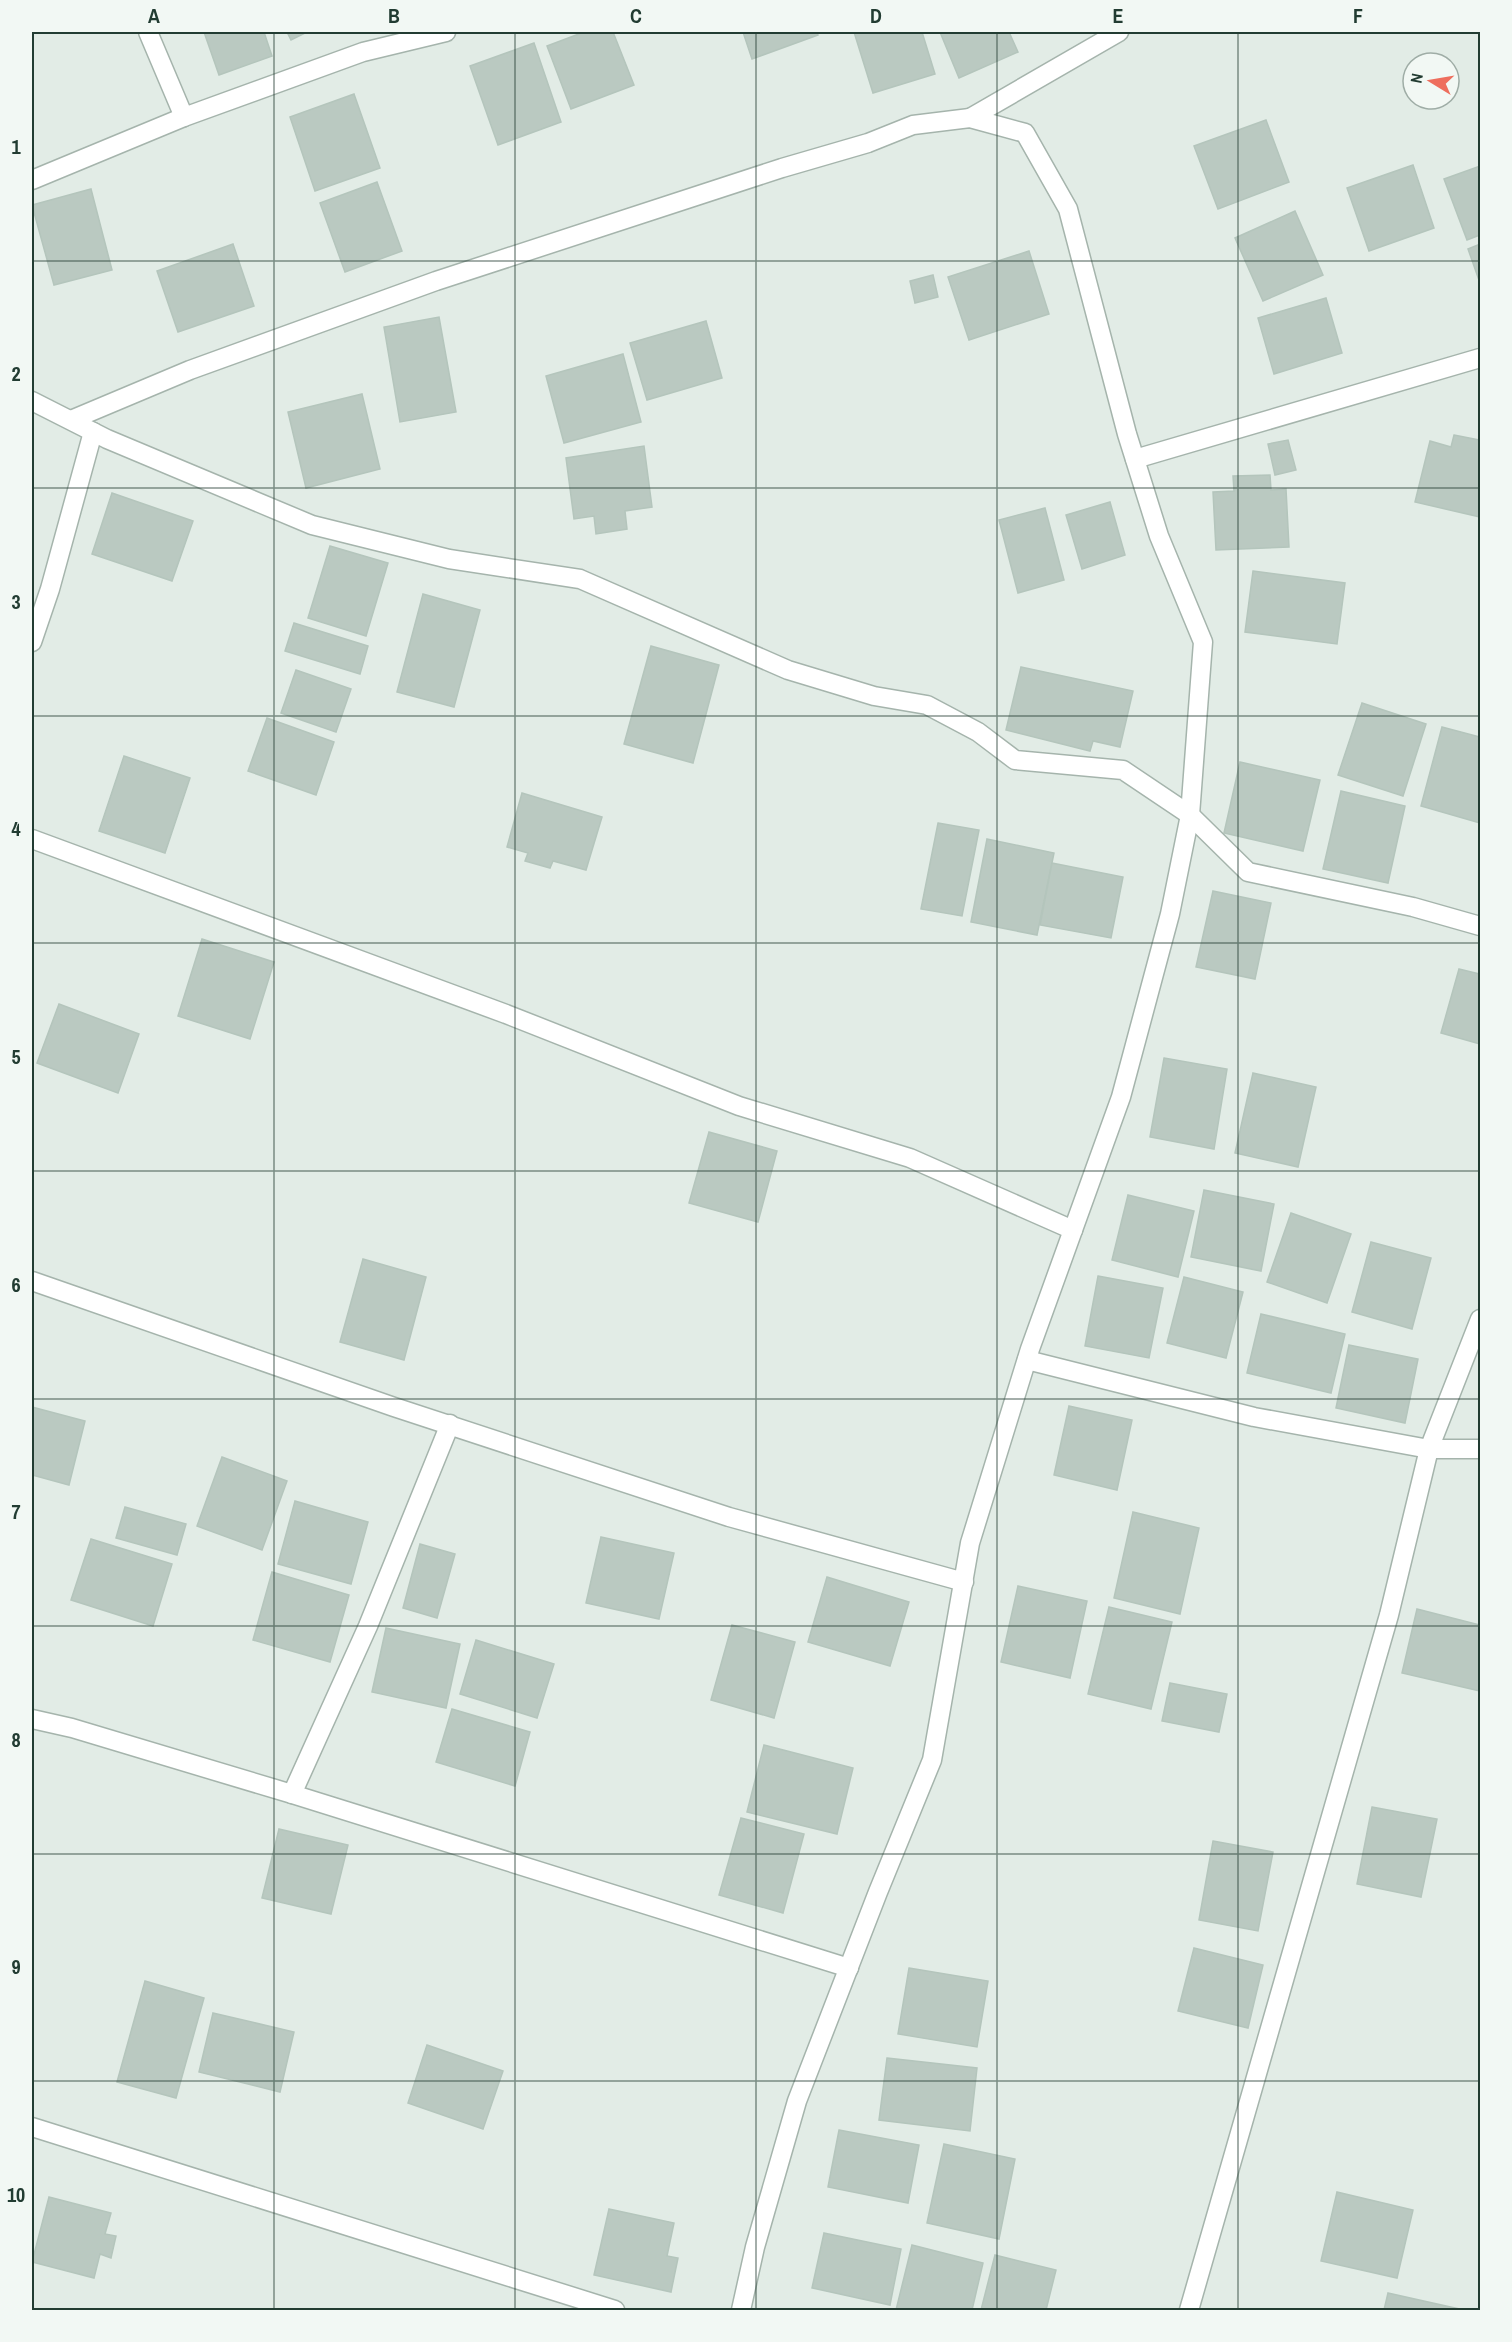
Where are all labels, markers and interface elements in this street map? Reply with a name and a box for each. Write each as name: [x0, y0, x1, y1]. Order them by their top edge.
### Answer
text: A: [148, 2, 160, 29]
text: B: [388, 2, 400, 29]
text: C: [630, 2, 642, 29]
text: D: [870, 2, 882, 29]
text: E: [1113, 2, 1124, 29]
text: F: [1353, 2, 1363, 29]
north arrow: [1401, 51, 1461, 111]
text: N: [1405, 71, 1428, 85]
text: 1: [11, 133, 21, 160]
text: 2: [11, 360, 21, 387]
text: 3: [11, 588, 21, 615]
text: 4: [11, 815, 21, 842]
text: 5: [11, 1043, 21, 1070]
text: 6: [11, 1271, 21, 1298]
text: 7: [11, 1498, 21, 1525]
text: 8: [11, 1726, 21, 1753]
text: 9: [11, 1953, 21, 1980]
text: 10: [7, 2181, 25, 2208]

